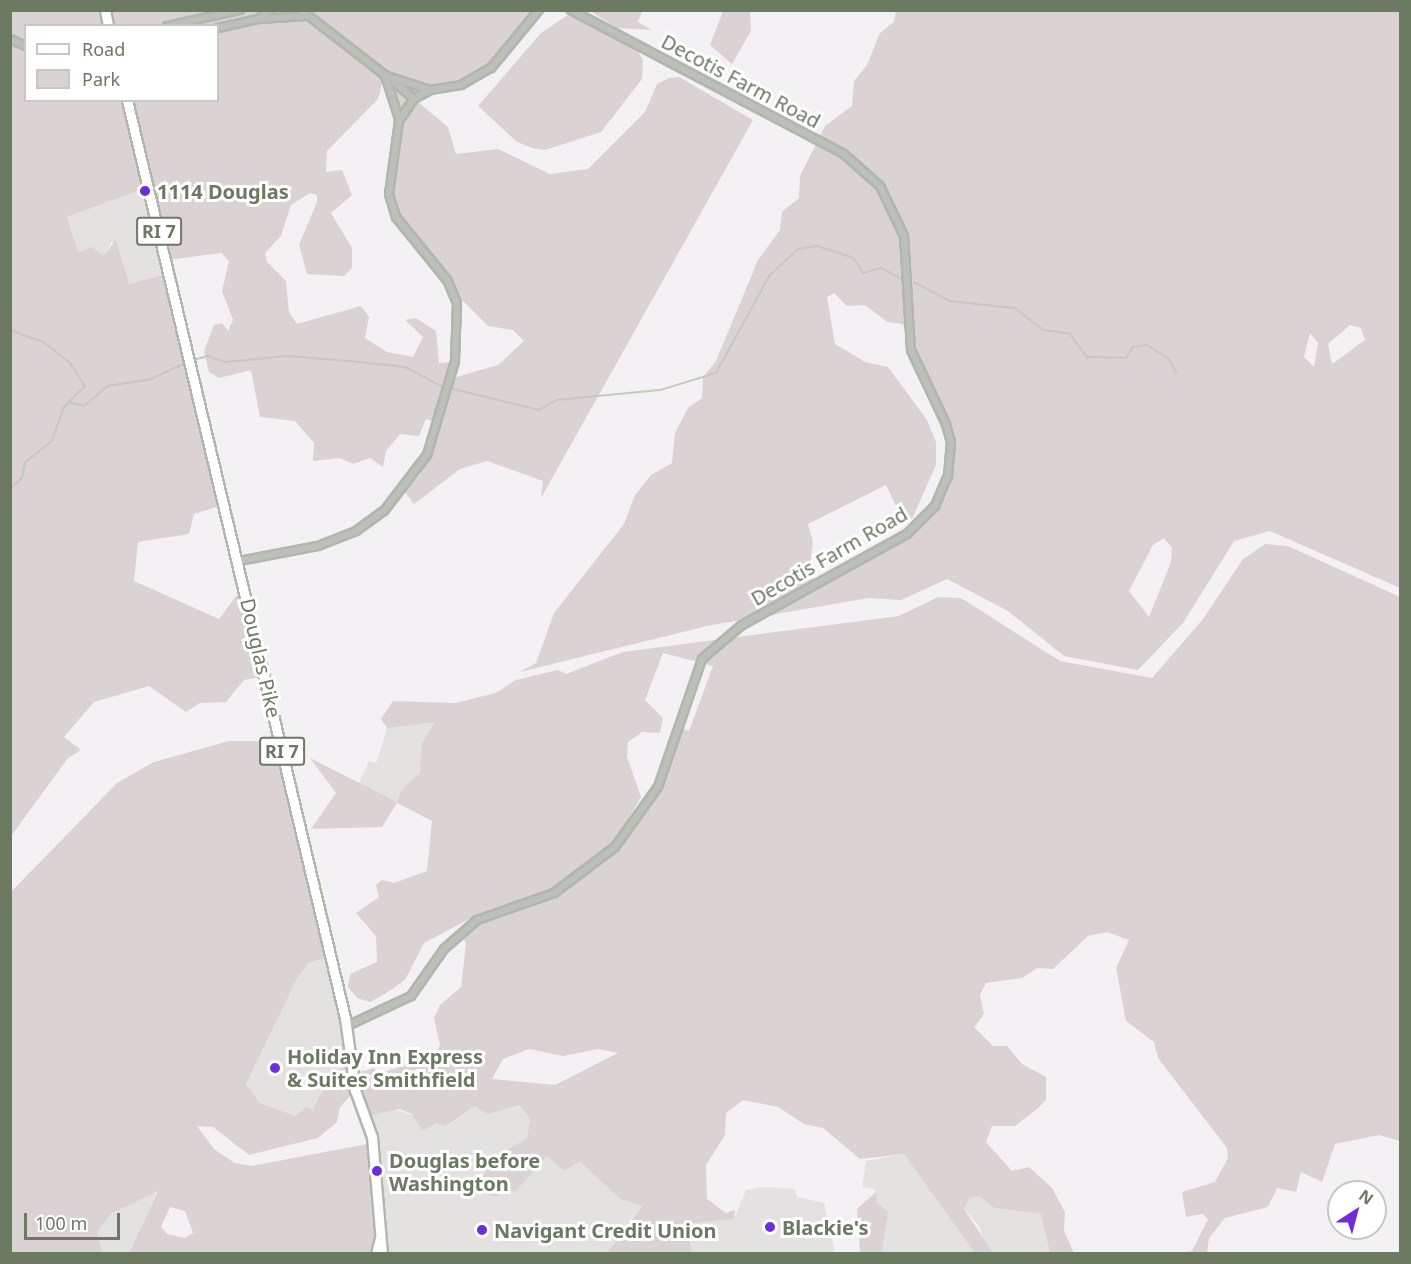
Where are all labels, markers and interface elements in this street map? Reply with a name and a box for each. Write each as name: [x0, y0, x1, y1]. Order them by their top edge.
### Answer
legend: [24, 24, 219, 102]
street label: Decotis Farm Road: [657, 29, 825, 133]
text: Road: [82, 37, 125, 61]
text: Park: [82, 67, 120, 91]
place label: 1114 Douglas: [157, 179, 289, 203]
marker: 1114 Douglas: [138, 184, 152, 198]
road number: RI 7: [135, 216, 183, 246]
street label: Decotis Farm Road: [747, 501, 911, 611]
street label: Douglas Pike: [236, 596, 286, 720]
road number: RI 7: [258, 736, 306, 766]
place label: Holiday Inn Express & Suites Smithfield: [287, 1044, 483, 1091]
marker: Holiday Inn Express & Suites Smithfield: [268, 1061, 282, 1075]
place label: Douglas before Washington: [389, 1148, 540, 1195]
marker: Douglas before Washington: [370, 1164, 384, 1178]
north arrow: [1327, 1180, 1387, 1240]
text: N: [1355, 1184, 1378, 1210]
scale bar: [27, 1201, 123, 1239]
text: 100 m: [35, 1211, 87, 1235]
place label: Blackie's: [782, 1215, 868, 1239]
place label: Navigant Credit Union: [494, 1218, 717, 1242]
marker: Blackie's: [763, 1220, 777, 1234]
marker: Navigant Credit Union: [475, 1223, 489, 1237]

